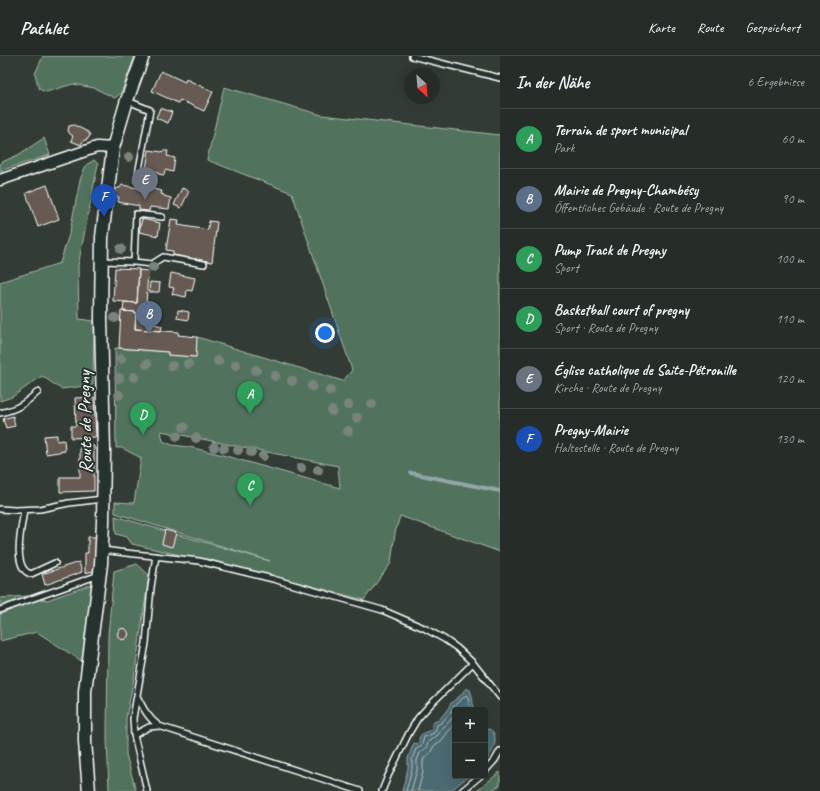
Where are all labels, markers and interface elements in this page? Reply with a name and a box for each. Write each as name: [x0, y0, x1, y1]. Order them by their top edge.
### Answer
text: Pathlet: [20, 16, 68, 40]
text: Karte: [648, 19, 675, 36]
text: Route: [697, 19, 723, 36]
text: Gespeichert: [745, 19, 800, 36]
north arrow: [404, 68, 440, 104]
text: In der Nähe: [516, 72, 589, 93]
text: 6 Ergebnisse: [748, 74, 804, 90]
text: Terrain de sport municipal: [554, 121, 687, 140]
text: A: [526, 131, 532, 147]
text: 60 m: [782, 131, 804, 147]
text: Park: [554, 140, 575, 156]
pin: E: [132, 167, 158, 200]
text: Mairie de Pregny-Chambésy: [554, 181, 698, 200]
pin: F: [91, 184, 117, 217]
text: B: [526, 191, 532, 207]
text: 90 m: [782, 191, 804, 207]
text: Öffentliches Gebäude · Route de Pregny: [554, 200, 723, 216]
text: Pump Track de Pregny: [554, 241, 666, 260]
text: C: [526, 251, 532, 267]
text: 100 m: [776, 251, 804, 267]
text: Sport: [554, 260, 579, 276]
pin: B: [136, 301, 162, 334]
text: Basketball court of pregny: [554, 301, 689, 320]
text: D: [525, 311, 533, 327]
text: 110 m: [776, 311, 804, 327]
text: Sport · Route de Pregny: [554, 320, 658, 336]
your location: [315, 323, 335, 343]
text: Église catholique de Saite-Pétronille: [554, 361, 736, 380]
street label: Route de Pregny: [72, 369, 98, 474]
text: E: [526, 371, 532, 387]
text: 120 m: [776, 371, 804, 387]
text: Kirche · Route de Pregny: [554, 380, 661, 396]
pin: A: [237, 381, 263, 414]
pin: D: [130, 402, 156, 435]
text: Pregny-Mairie: [554, 421, 628, 440]
text: F: [526, 431, 532, 447]
text: 130 m: [776, 431, 804, 447]
text: Haltestelle · Route de Pregny: [554, 440, 678, 456]
pin: C: [237, 473, 263, 506]
map controls: [452, 707, 488, 779]
button: +: [452, 707, 488, 743]
button: −: [452, 743, 488, 779]

